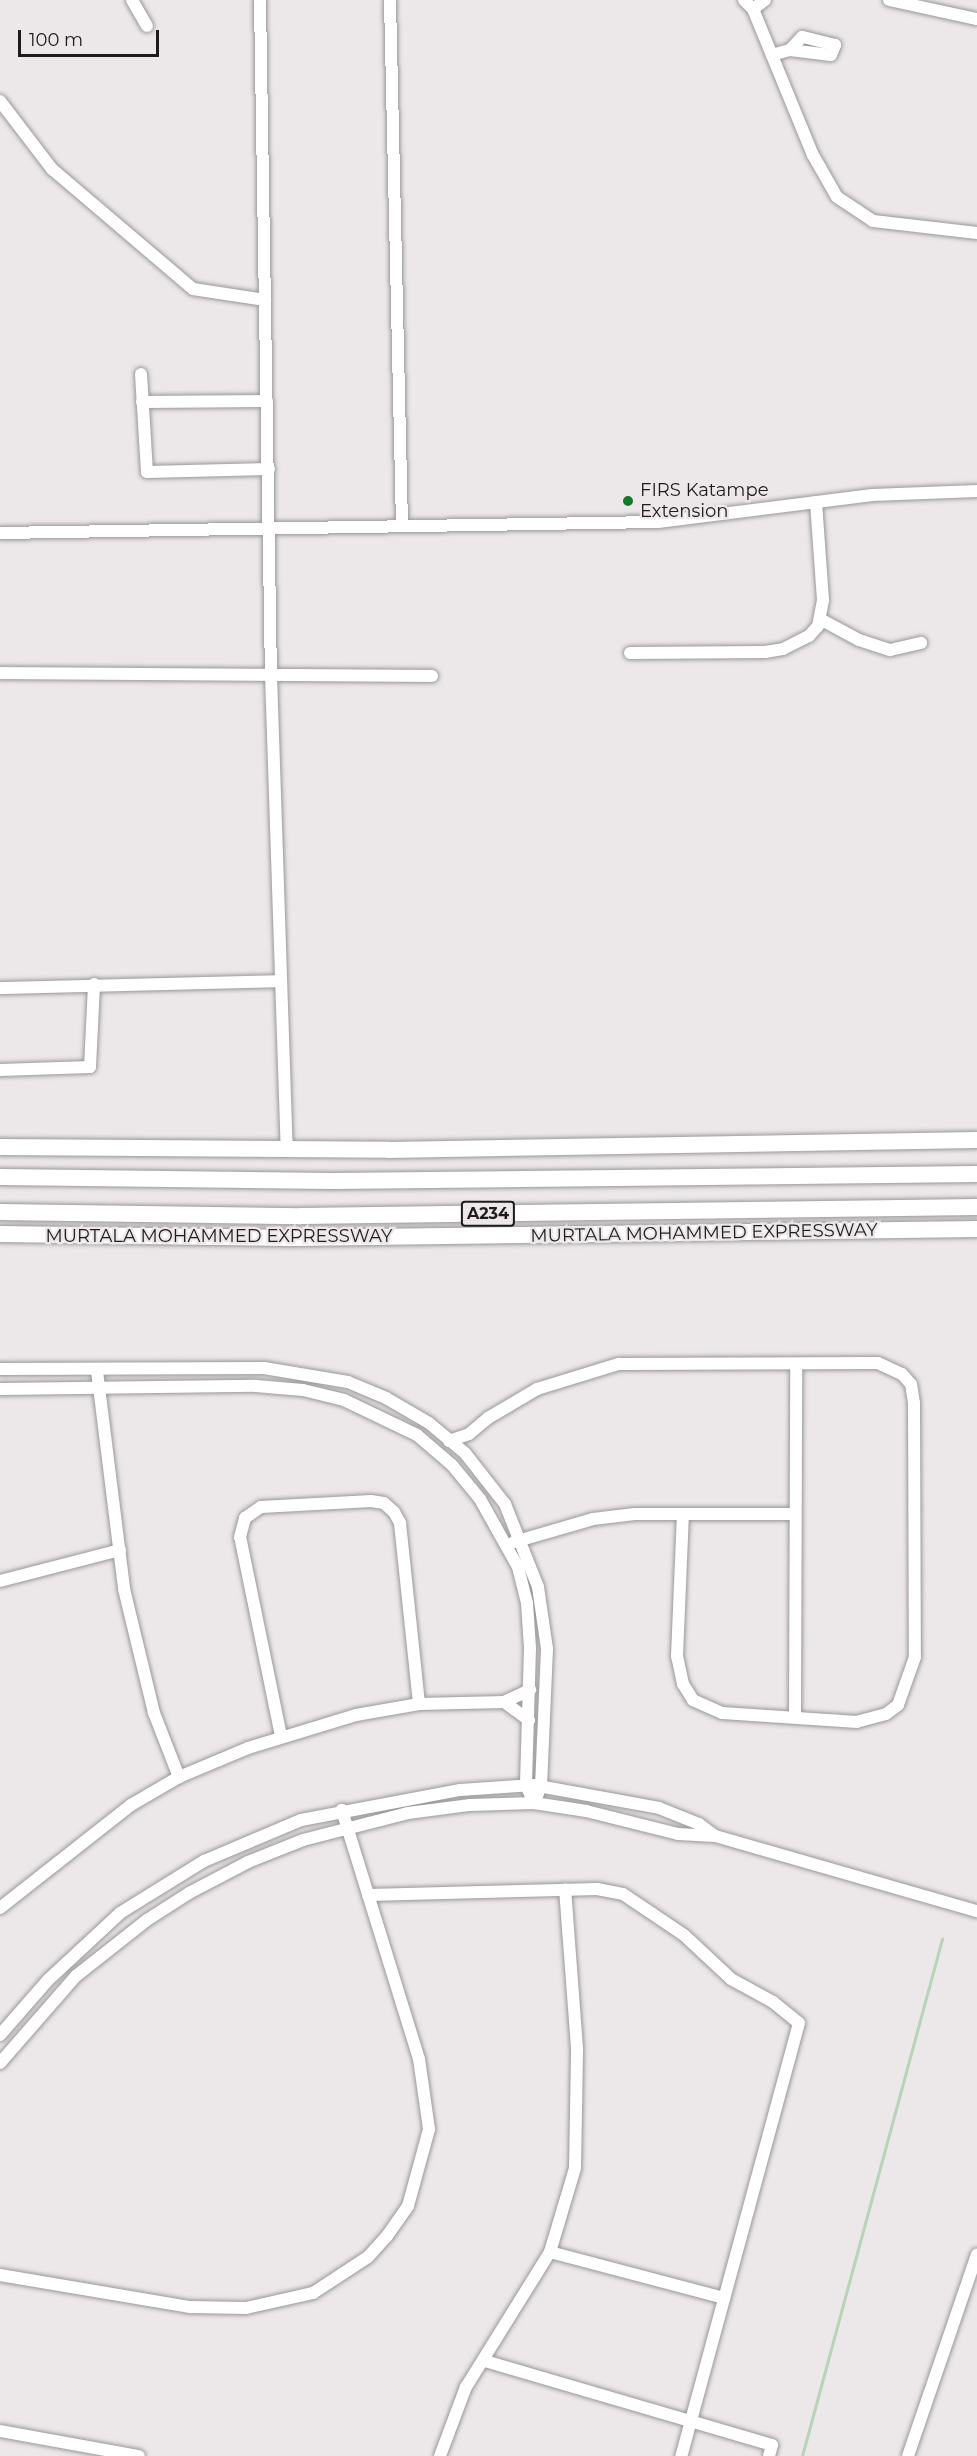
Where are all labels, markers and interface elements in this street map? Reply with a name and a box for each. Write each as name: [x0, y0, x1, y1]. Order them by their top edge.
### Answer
scale bar: [21, 18, 162, 56]
text: 100 m: [29, 29, 83, 51]
place label: FIRS Katampe Extension: [640, 480, 769, 522]
marker: FIRS Katampe Extension: [621, 494, 635, 508]
road number: A234: [460, 1201, 516, 1227]
street label: MURTALA MOHAMMED EXPRESSWAY: [530, 1219, 878, 1247]
street label: MURTALA MOHAMMED EXPRESSWAY: [45, 1225, 393, 1247]

